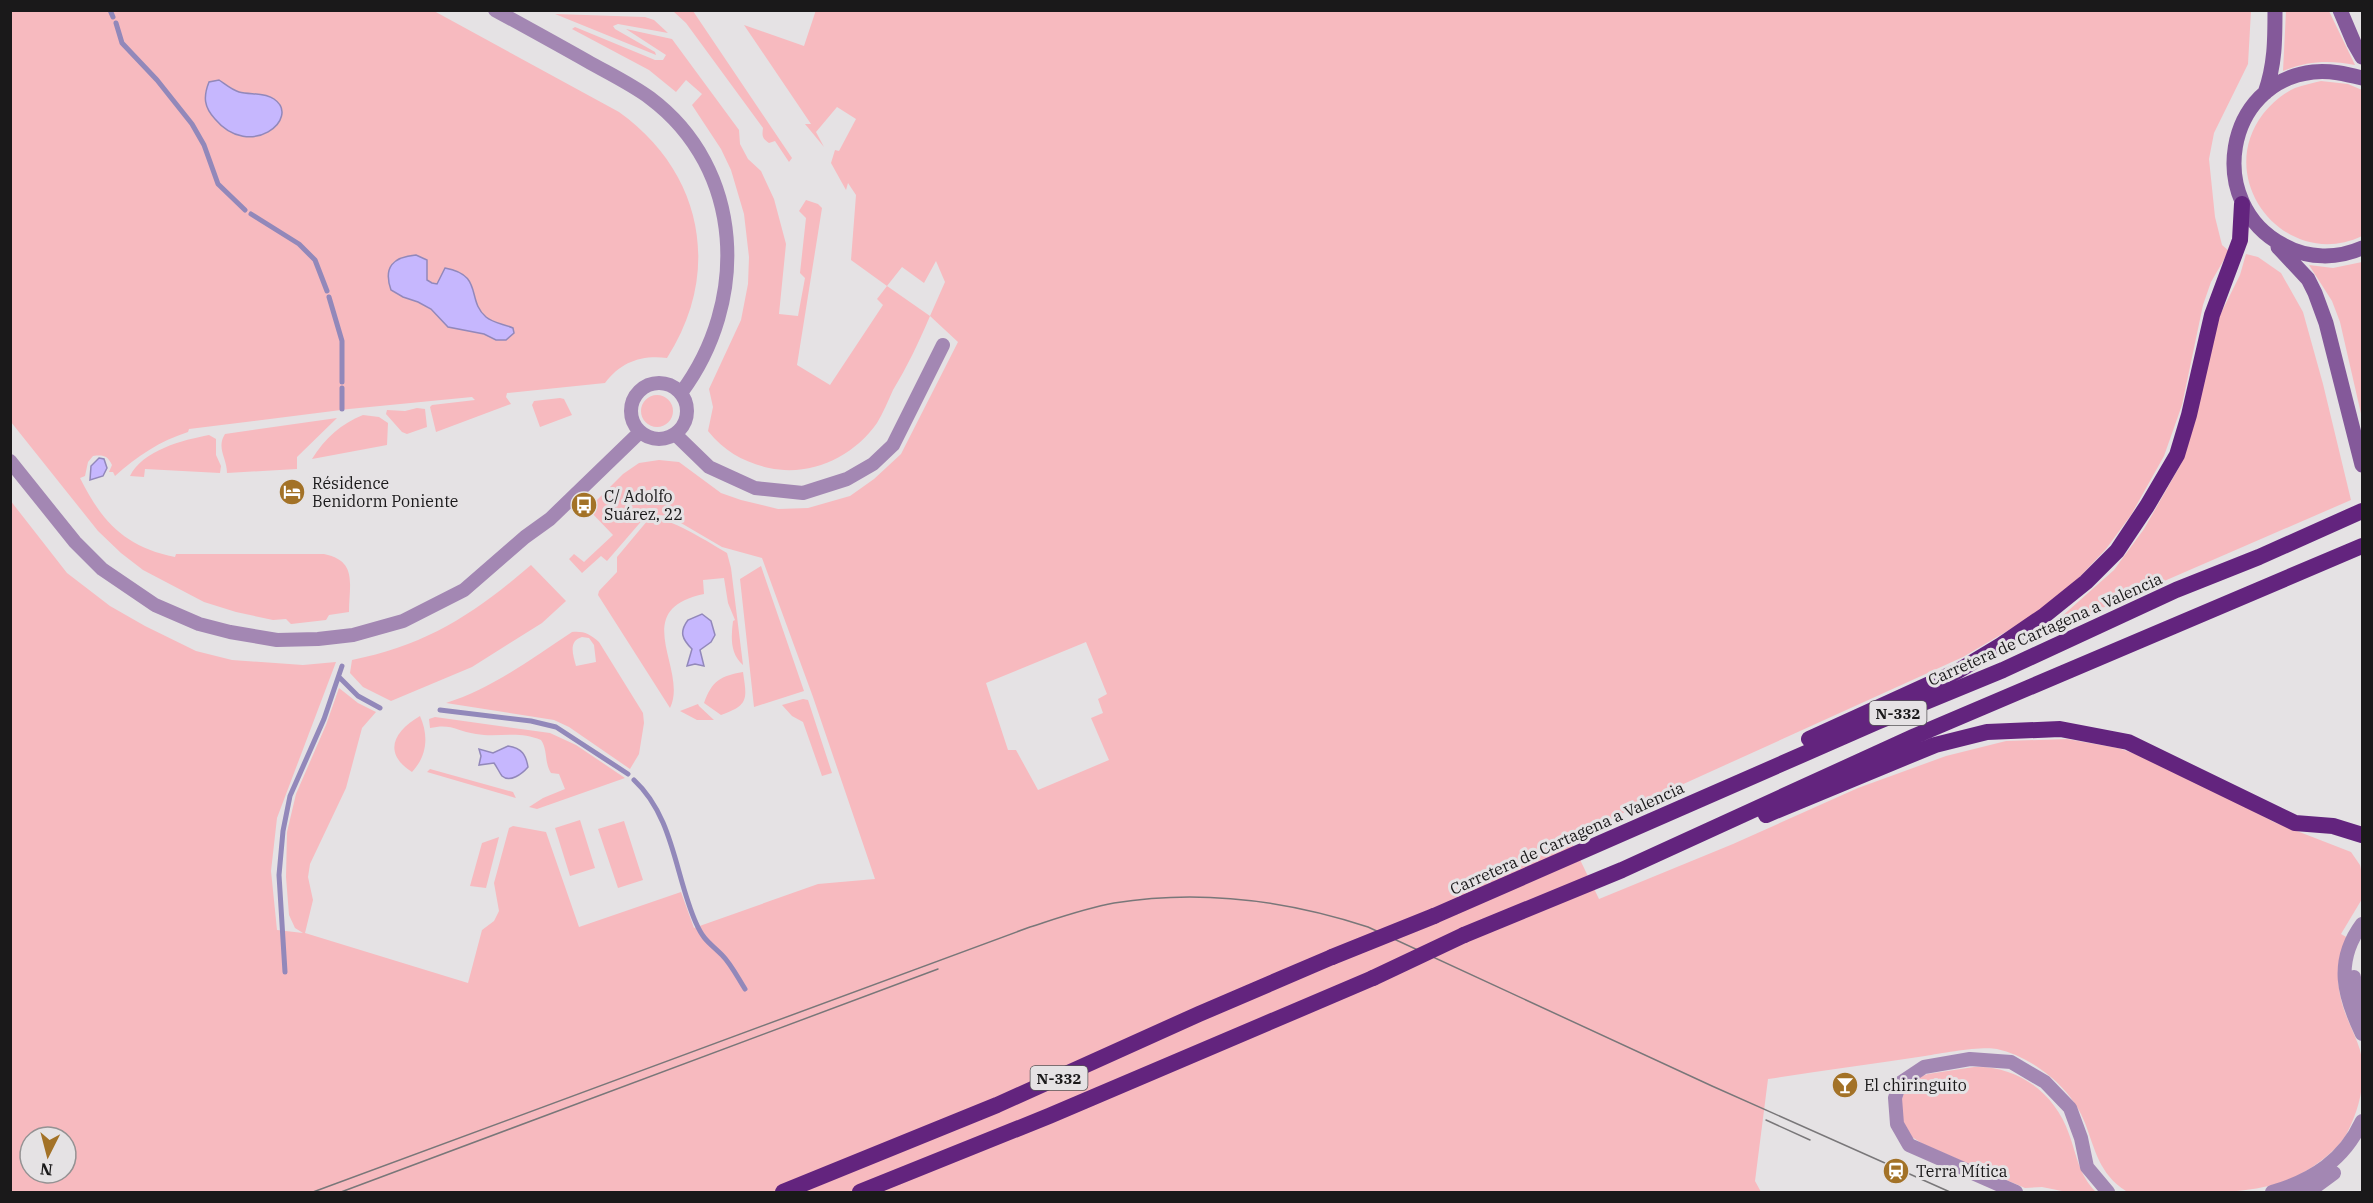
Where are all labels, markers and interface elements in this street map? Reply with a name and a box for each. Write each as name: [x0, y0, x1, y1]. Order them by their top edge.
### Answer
place label: Résidence Benidorm Poniente: [312, 473, 458, 511]
hotel icon: Résidence Benidorm Poniente: [277, 477, 307, 507]
place label: C/ Adolfo Suárez, 22: [604, 486, 683, 524]
bus stop icon: C/ Adolfo Suárez, 22: [569, 490, 599, 520]
street label: Carretera de Cartagena a Valencia: [1925, 568, 2165, 690]
road number: N-332: [1870, 701, 1926, 725]
street label: Carretera de Cartagena a Valencia: [1447, 777, 1687, 899]
road number: N-332: [1030, 1066, 1088, 1090]
bar icon: El chiringuito: [1830, 1070, 1860, 1100]
place label: El chiringuito: [1864, 1075, 1967, 1095]
north arrow: [18, 1125, 78, 1185]
station icon: Terra Mítica: [1881, 1156, 1911, 1186]
text: N: [39, 1159, 54, 1181]
place label: Terra Mítica: [1916, 1161, 2008, 1181]

